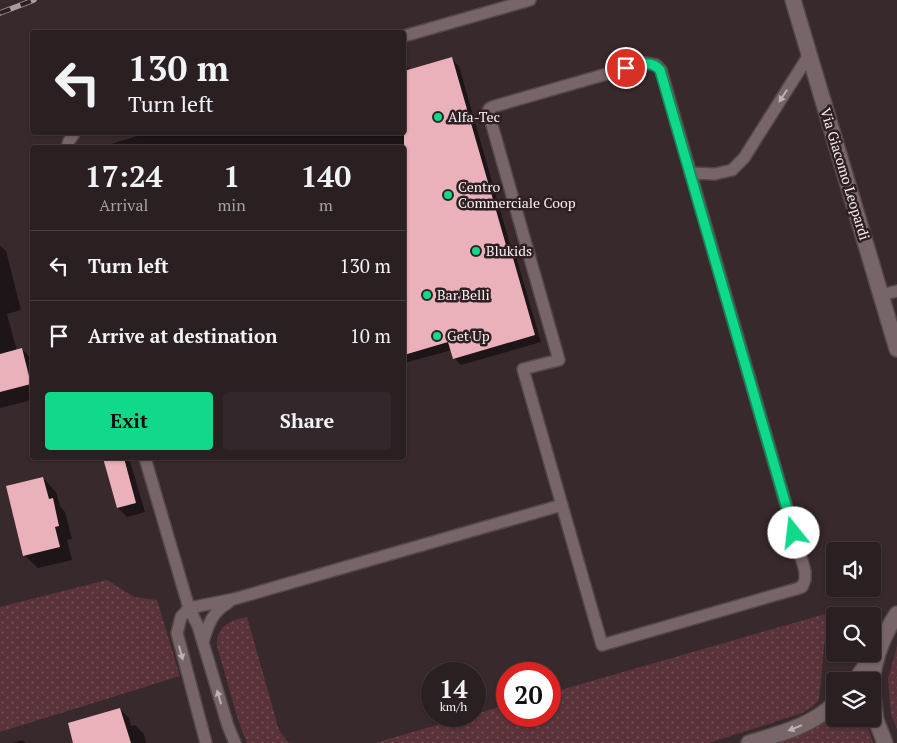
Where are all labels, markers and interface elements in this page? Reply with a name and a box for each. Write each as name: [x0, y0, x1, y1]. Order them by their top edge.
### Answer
text: 130 m: [128, 45, 229, 91]
pin: [605, 47, 647, 89]
icon: left: [45, 50, 110, 115]
icon: arrive: [612, 54, 640, 82]
text: Turn left: [128, 89, 214, 118]
one-way arrow: [778, 89, 788, 102]
street label: Via Giacomo Leopardi: [816, 105, 875, 242]
place label: Alfa-Tec: [448, 107, 500, 126]
marker: Alfa-Tec: [432, 111, 444, 123]
text: 17:24: [85, 156, 163, 196]
text: 1: [223, 156, 240, 196]
text: 140: [300, 156, 351, 196]
place label: Centro Commerciale Coop: [458, 177, 576, 212]
marker: Centro Commerciale Coop: [442, 189, 454, 201]
text: Arrival: [99, 194, 148, 216]
text: min: [218, 194, 246, 216]
text: m: [319, 194, 333, 216]
place label: Blukids: [486, 241, 532, 260]
marker: Blukids: [470, 245, 482, 257]
icon: left: [45, 252, 73, 280]
text: Turn left: [88, 253, 169, 278]
text: 130 m: [340, 253, 391, 278]
place label: Bar Belli: [437, 285, 490, 304]
marker: Bar Belli: [421, 289, 433, 301]
icon: arrive: [45, 322, 73, 350]
text: Arrive at destination: [88, 323, 277, 348]
text: 10 m: [350, 323, 391, 348]
place label: Get Up: [447, 326, 490, 345]
marker: Get Up: [431, 330, 443, 342]
button: Exit: [45, 392, 213, 450]
button: Share: [223, 392, 391, 450]
position arrow: [767, 506, 819, 558]
map controls: [826, 542, 881, 727]
button: sound: [826, 542, 881, 597]
button: search: [826, 607, 881, 662]
one-way arrow: [178, 645, 186, 660]
speed limit sign: 20: [496, 662, 561, 727]
text: 14: [439, 672, 468, 705]
button: layers: [826, 672, 881, 727]
one-way arrow: [215, 689, 223, 704]
text: km/h: [440, 699, 467, 714]
one-way arrow: [787, 724, 802, 732]

